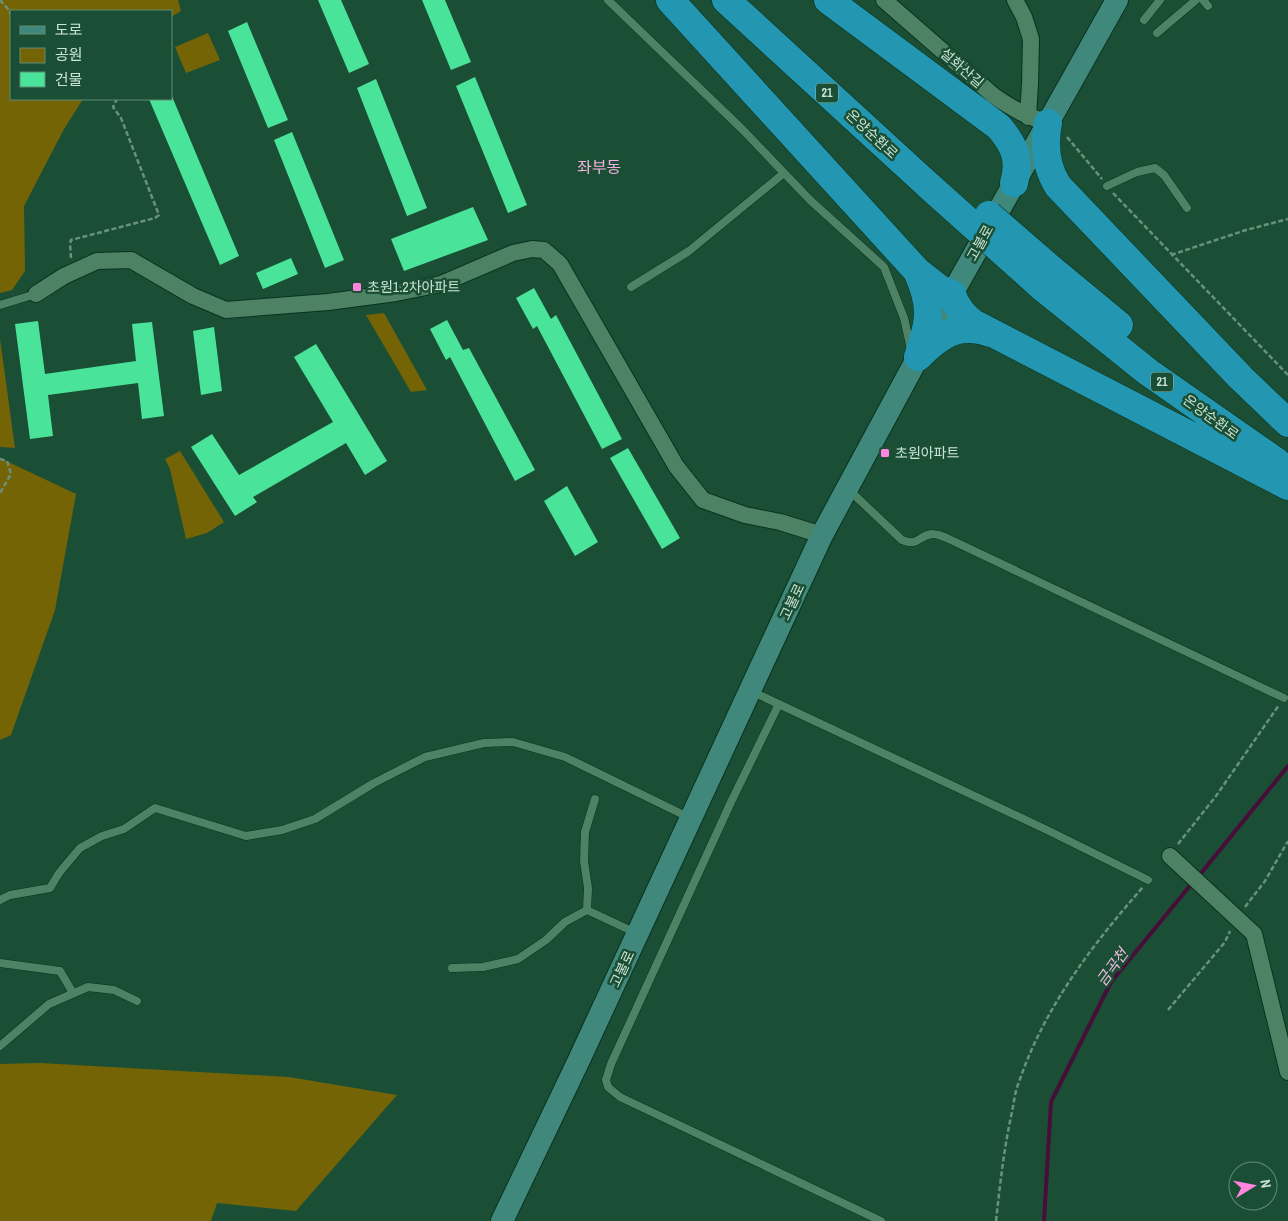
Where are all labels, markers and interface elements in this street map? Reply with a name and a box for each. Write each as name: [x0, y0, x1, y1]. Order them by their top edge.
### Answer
legend: [10, 10, 172, 100]
text: 도로: [55, 19, 83, 40]
text: 공원: [55, 44, 83, 65]
street label: 설화산길: [937, 44, 987, 92]
text: 건물: [55, 69, 83, 90]
road number: 21: [816, 84, 838, 102]
street label: 온양순환로: [842, 105, 902, 163]
district label: 좌부동: [577, 156, 621, 178]
street label: 고불로: [963, 222, 997, 264]
place label: 초원1.2차아파트: [367, 278, 460, 296]
marker: 초원1.2차아파트: [351, 281, 363, 293]
road number: 21: [1151, 372, 1173, 392]
street label: 온양순환로: [1180, 391, 1242, 443]
place label: 초원아파트: [895, 444, 960, 462]
marker: 초원아파트: [879, 447, 891, 459]
street label: 고불로: [776, 581, 808, 623]
water label: 금곡천: [1091, 942, 1134, 990]
street label: 고불로: [606, 948, 638, 990]
north arrow: [1228, 1161, 1278, 1211]
text: N: [1256, 1178, 1275, 1189]

